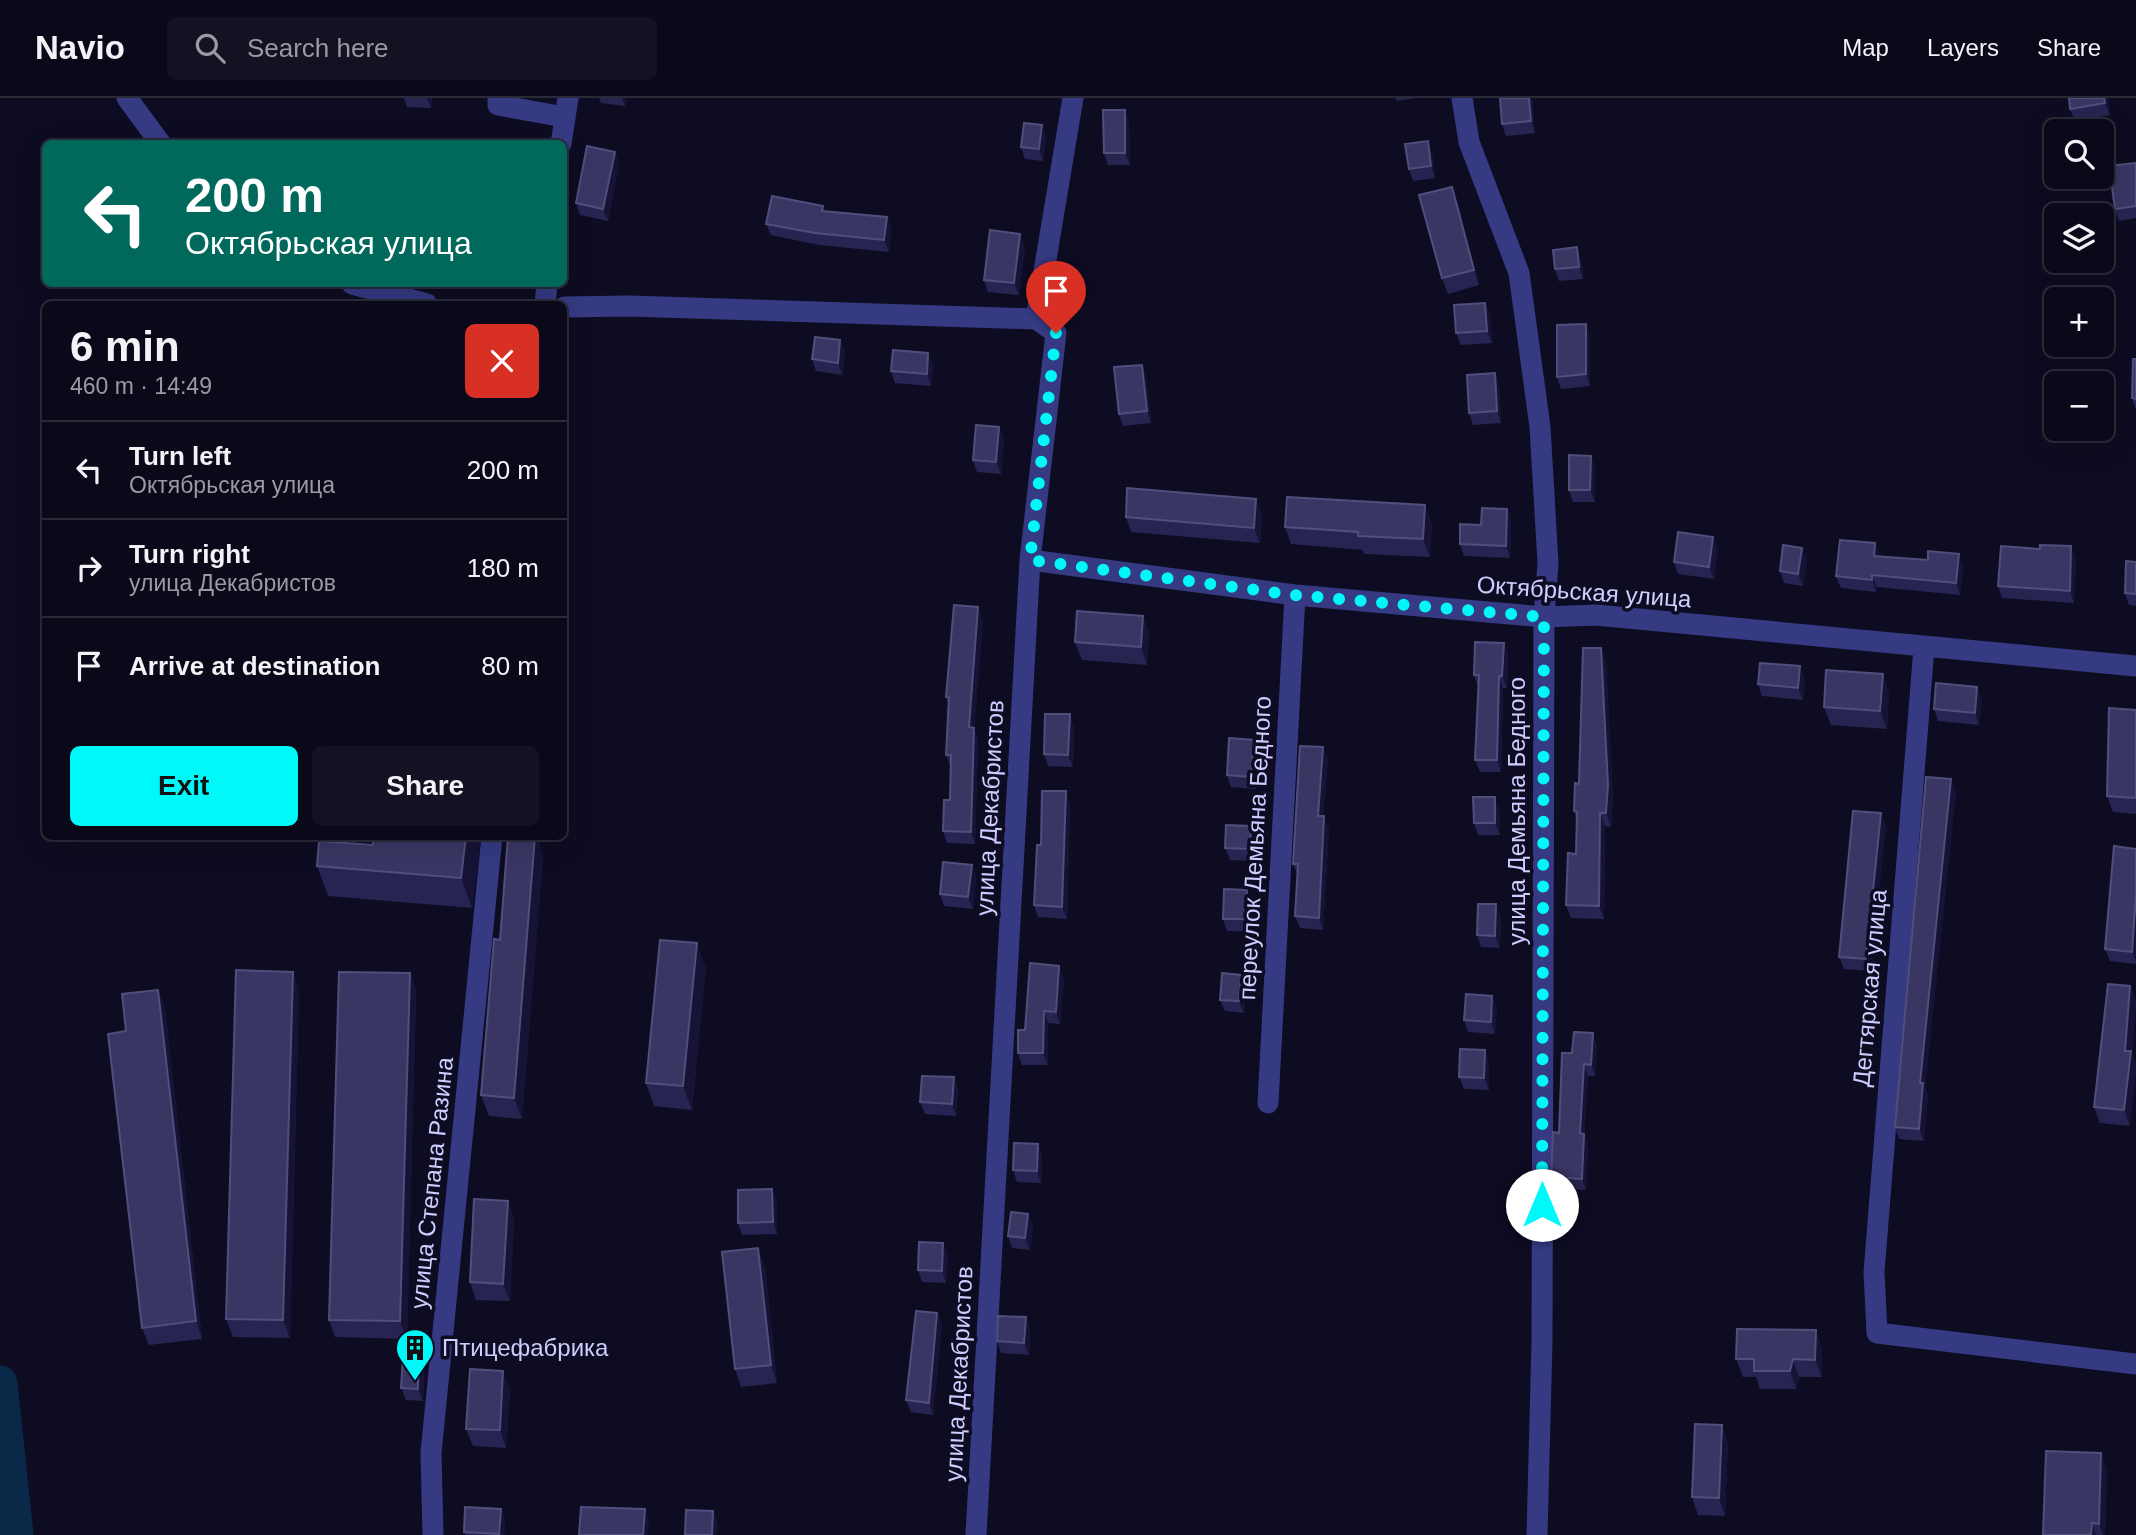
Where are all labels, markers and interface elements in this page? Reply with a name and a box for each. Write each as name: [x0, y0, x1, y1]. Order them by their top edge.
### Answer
search box: [167, 17, 657, 80]
text: Navio: [35, 29, 125, 66]
icon: search: [191, 29, 229, 67]
text: Search here: [247, 33, 389, 63]
text: Map: [1842, 34, 1889, 61]
text: Layers: [1927, 34, 1999, 61]
text: Share: [2037, 34, 2101, 61]
map controls: [2044, 119, 2114, 441]
button: search: [2044, 119, 2114, 189]
icon: left: [70, 168, 161, 259]
text: 200 m: [185, 168, 324, 222]
button: layers: [2044, 203, 2114, 273]
text: Октябрьская улица: [185, 225, 472, 261]
pin: [1026, 261, 1086, 333]
icon: arrive: [1037, 272, 1075, 310]
button: +: [2044, 287, 2114, 357]
text: 6 min: [70, 323, 180, 370]
button: close: [465, 324, 539, 398]
button: −: [2044, 371, 2114, 441]
text: 460 m · 14:49: [70, 373, 212, 399]
text: Turn left: [129, 441, 231, 471]
icon: left: [70, 451, 108, 489]
text: 200 m: [467, 455, 539, 485]
text: Октябрьская улица: [129, 472, 335, 498]
text: Turn right: [129, 539, 250, 569]
icon: right: [70, 549, 108, 587]
text: 180 m: [467, 553, 539, 583]
text: улица Декабристов: [129, 570, 336, 596]
street label: Октябрьская улица: [1476, 571, 1693, 613]
icon: arrive: [70, 647, 108, 685]
text: Arrive at destination: [129, 651, 380, 681]
text: 80 m: [481, 651, 539, 681]
street label: улица Демьяна Бедного: [1503, 677, 1530, 945]
street label: переулок Демьяна Бедного: [1233, 695, 1276, 1001]
street label: улица Декабристов: [970, 699, 1009, 917]
button: Exit: [70, 746, 298, 826]
button: Share: [312, 746, 539, 826]
street label: Дегтярская улица: [1847, 888, 1892, 1088]
street label: улица Степана Разина: [405, 1055, 458, 1310]
position arrow: [1505, 1168, 1579, 1242]
street label: улица Декабристов: [939, 1265, 978, 1483]
building icon: Птицефабрика: [394, 1327, 436, 1382]
place label: Птицефабрика: [442, 1334, 609, 1361]

